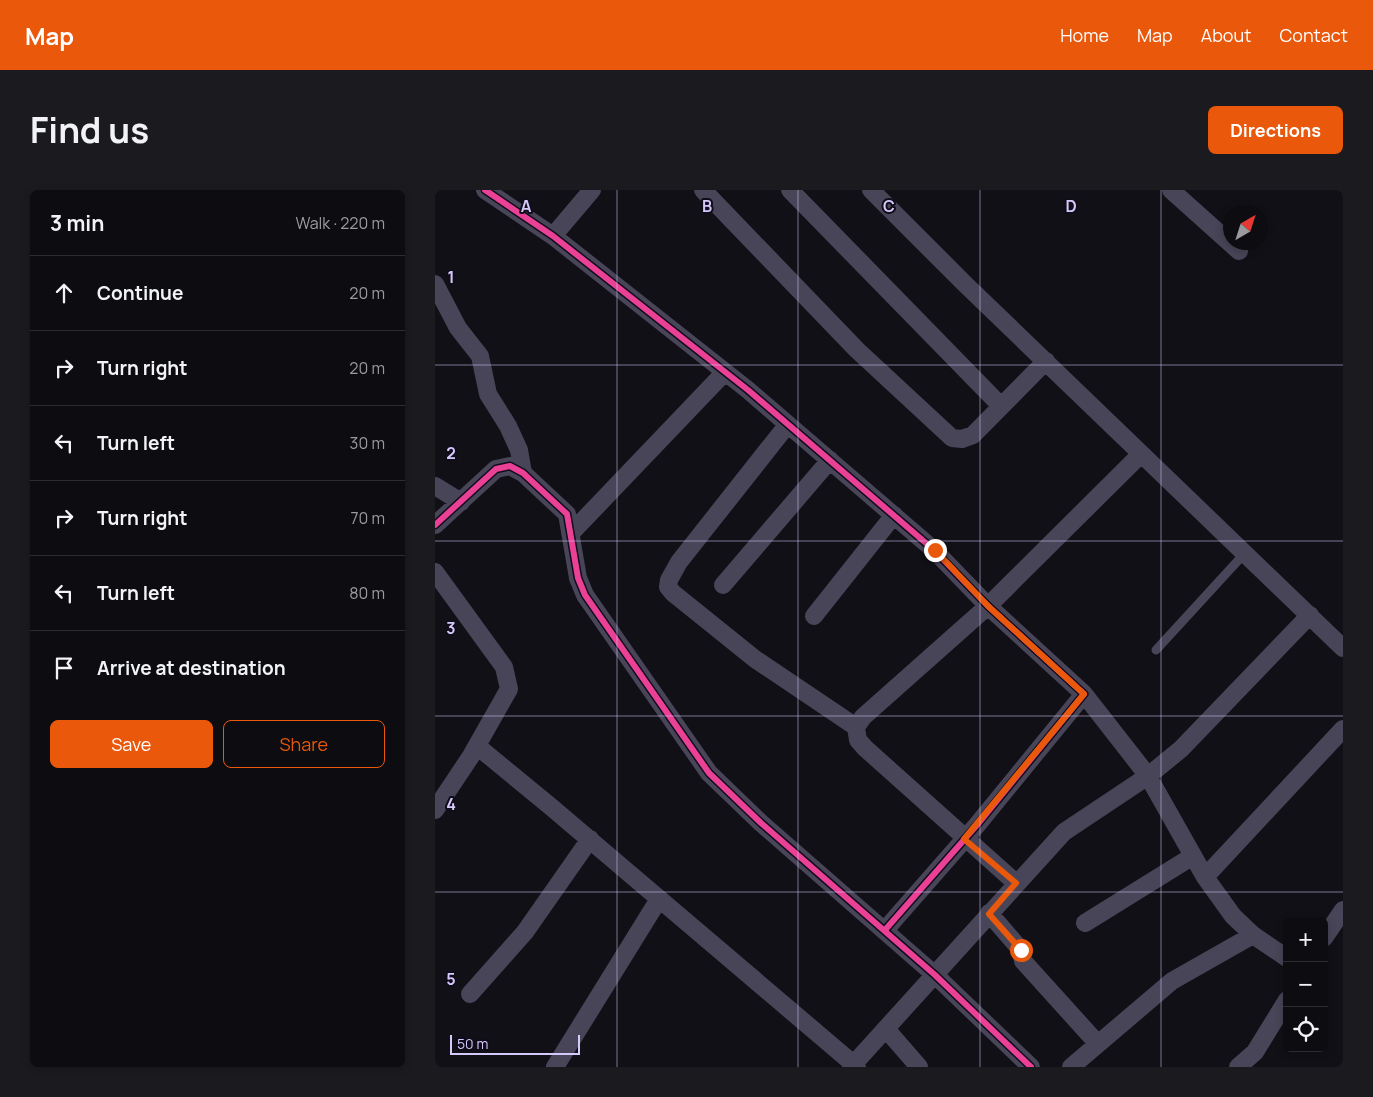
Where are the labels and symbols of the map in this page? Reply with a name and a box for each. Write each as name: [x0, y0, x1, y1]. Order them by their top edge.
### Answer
text: A: [521, 195, 532, 217]
text: B: [702, 195, 712, 217]
text: C: [883, 195, 895, 217]
text: D: [1065, 195, 1077, 217]
north arrow: [1223, 205, 1268, 250]
text: 1: [447, 266, 455, 288]
text: 2: [446, 442, 456, 464]
route end: [924, 539, 947, 562]
text: 3: [446, 617, 456, 639]
text: 4: [446, 793, 456, 815]
route start: [1010, 939, 1033, 962]
text: 5: [446, 968, 456, 990]
scale bar: [450, 1032, 580, 1055]

